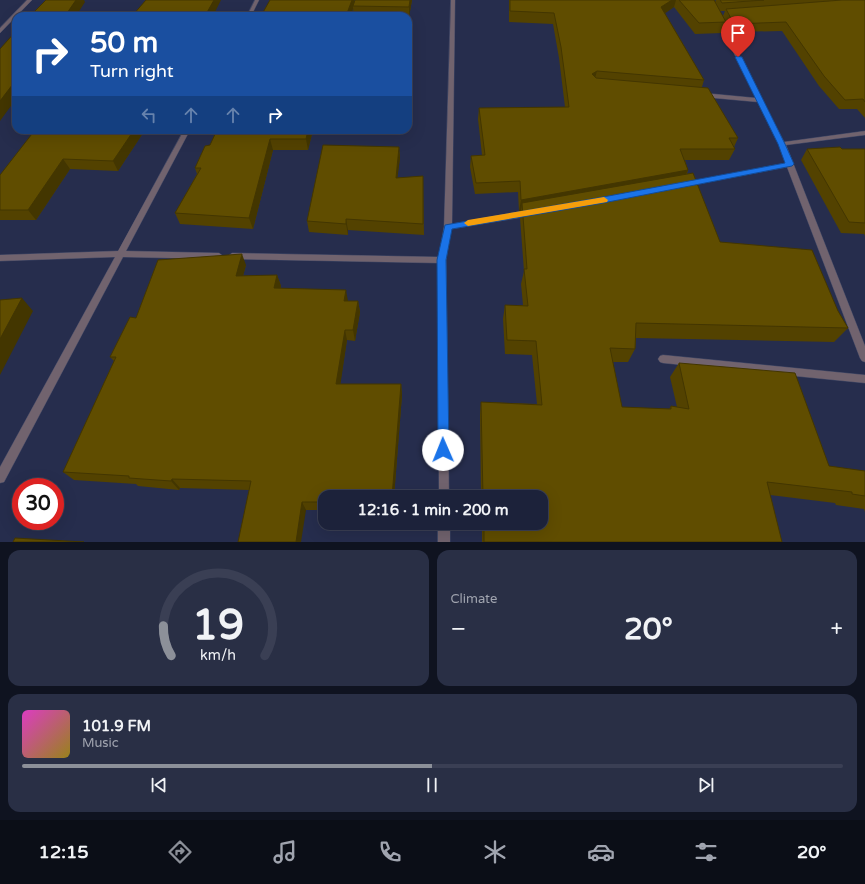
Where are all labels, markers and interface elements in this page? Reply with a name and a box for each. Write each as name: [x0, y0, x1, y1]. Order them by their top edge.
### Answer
pin: [721, 16, 755, 57]
icon: arrive: [727, 22, 749, 44]
text: 50 m: [90, 26, 158, 60]
icon: right: [24, 28, 76, 80]
text: Turn right: [90, 60, 174, 82]
icon: left: [138, 104, 160, 126]
icon: ahead: [180, 104, 202, 126]
icon: ahead: [222, 104, 244, 126]
icon: right: [264, 104, 286, 126]
position arrow: [422, 429, 464, 471]
speed limit sign: 30: [12, 478, 64, 530]
text: 12:16 · 1 min · 200 m: [358, 501, 508, 519]
text: Climate: [451, 591, 497, 607]
text: 19: [192, 601, 244, 651]
text: 20°: [624, 611, 673, 648]
text: −: [451, 616, 466, 642]
text: +: [831, 616, 843, 642]
text: km/h: [200, 647, 236, 664]
text: 101.9 FM: [82, 717, 151, 735]
text: Music: [82, 735, 119, 751]
icon: previous: [148, 774, 170, 796]
icon: pause: [421, 774, 443, 796]
icon: next: [695, 774, 717, 796]
icon: directions: [166, 838, 194, 866]
icon: music: [271, 838, 299, 866]
icon: phone: [376, 838, 404, 866]
icon: climate: [481, 838, 509, 866]
icon: car: [587, 838, 615, 866]
icon: filters: [692, 838, 720, 866]
text: 12:15: [39, 841, 89, 863]
text: 20°: [797, 841, 826, 863]

